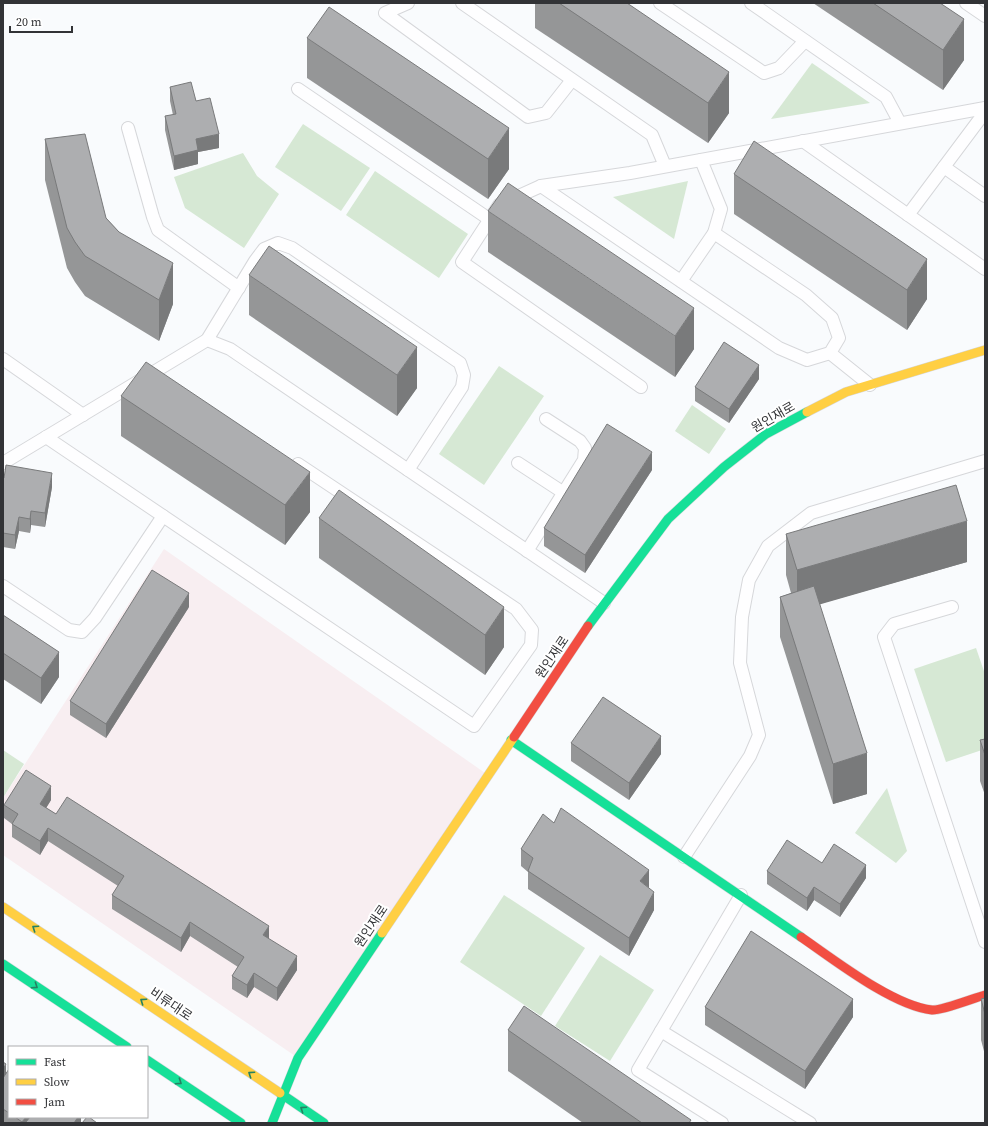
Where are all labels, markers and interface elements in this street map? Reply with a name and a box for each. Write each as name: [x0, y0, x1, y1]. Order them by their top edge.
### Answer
scale bar: [10, 8, 72, 34]
text: 20 m: [16, 14, 42, 30]
street label: 원인재로: [748, 398, 798, 436]
street label: 원인재로: [532, 632, 572, 682]
street label: 원인재로: [351, 901, 391, 951]
one-way arrow: [32, 925, 39, 933]
one-way arrow: [31, 981, 38, 988]
street label: 비류대로: [146, 984, 196, 1024]
one-way arrow: [140, 998, 147, 1006]
legend: [8, 1046, 148, 1118]
text: Fast: [44, 1054, 66, 1070]
one-way arrow: [248, 1071, 255, 1079]
text: Slow: [44, 1074, 70, 1090]
one-way arrow: [175, 1077, 182, 1084]
text: Jam: [43, 1094, 65, 1110]
one-way arrow: [301, 1107, 308, 1114]

